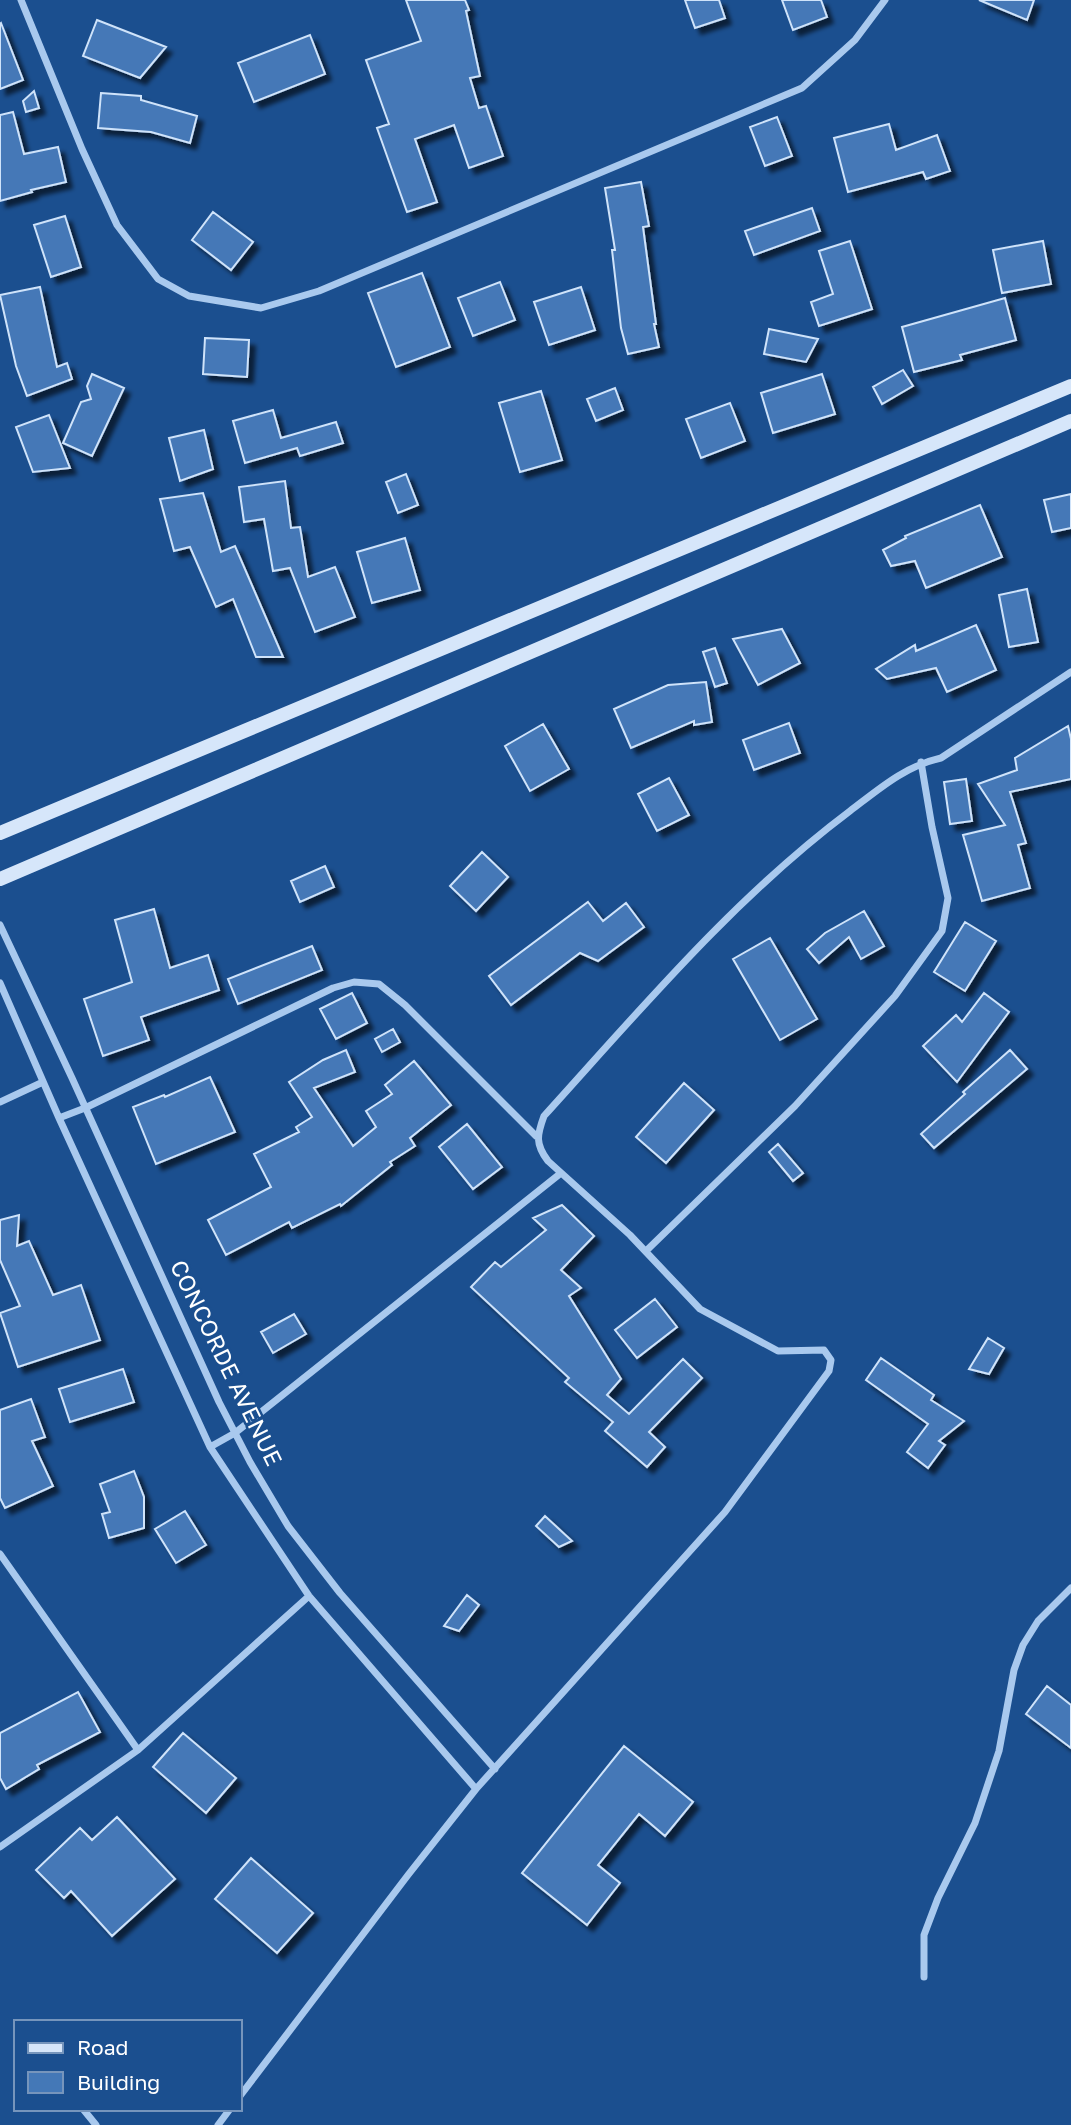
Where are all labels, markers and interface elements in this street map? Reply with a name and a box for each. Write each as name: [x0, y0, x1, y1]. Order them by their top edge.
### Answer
street label: CONCORDE AVENUE: [165, 1255, 289, 1470]
legend: [14, 2020, 242, 2111]
text: Road: [77, 2034, 128, 2060]
text: Building: [77, 2069, 160, 2095]

